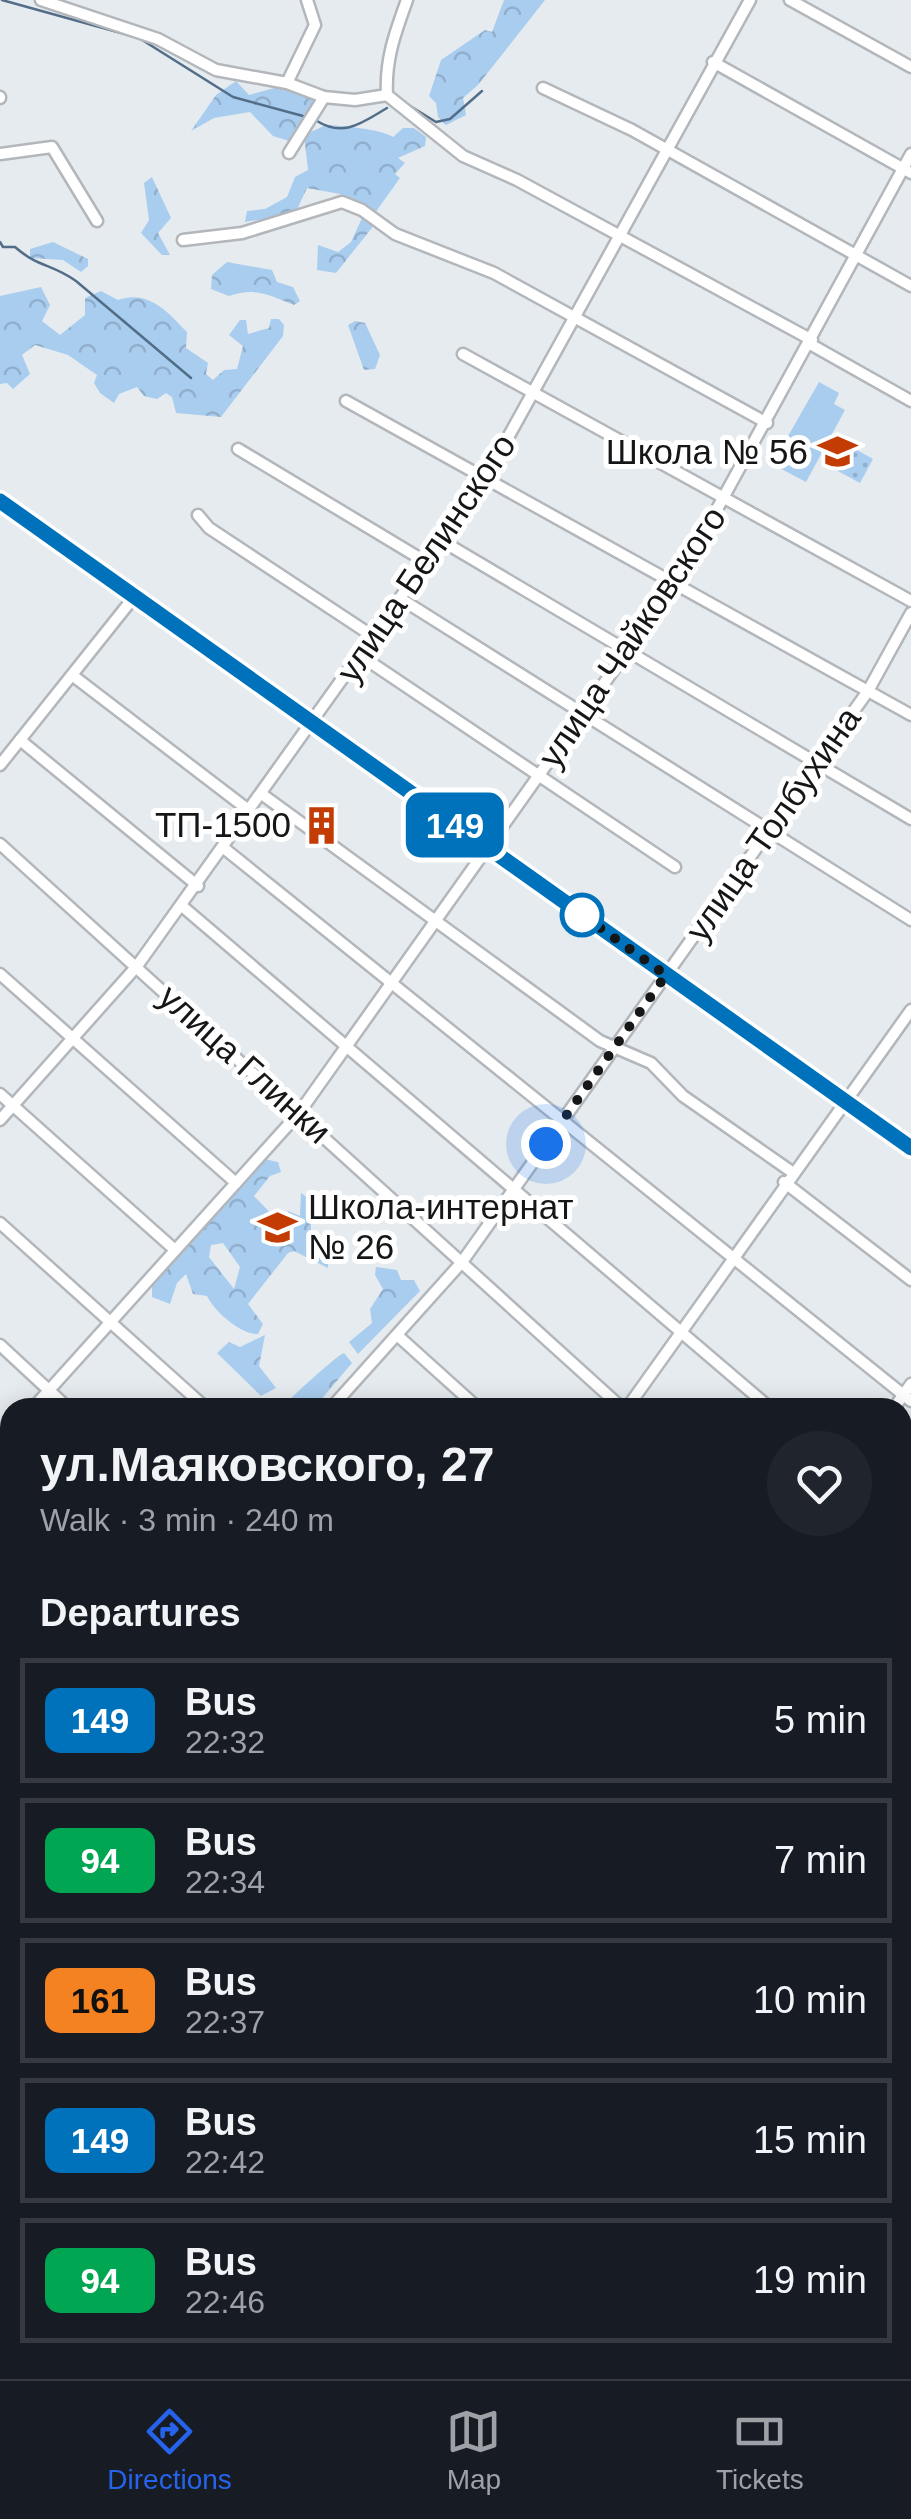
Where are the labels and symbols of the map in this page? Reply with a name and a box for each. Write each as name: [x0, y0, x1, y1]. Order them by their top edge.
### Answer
street label: улица Белинского: [328, 426, 523, 689]
school or university icon: Школа № 56: [817, 431, 859, 473]
place label: Школа № 56: [606, 432, 808, 471]
street label: улица Чайковского: [530, 499, 733, 774]
street label: улица Толбухина: [677, 699, 868, 948]
line badge: 149: [398, 792, 512, 858]
building icon: ТП-1500: [300, 804, 342, 846]
place label: ТП-1500: [155, 805, 291, 844]
unlabelled marker: [561, 894, 603, 936]
street label: улица Глинки: [152, 977, 339, 1151]
your location: [521, 1119, 571, 1169]
place label: Школа-интернат № 26: [308, 1187, 574, 1266]
school or university icon: Школа-интернат № 26: [257, 1206, 299, 1248]

